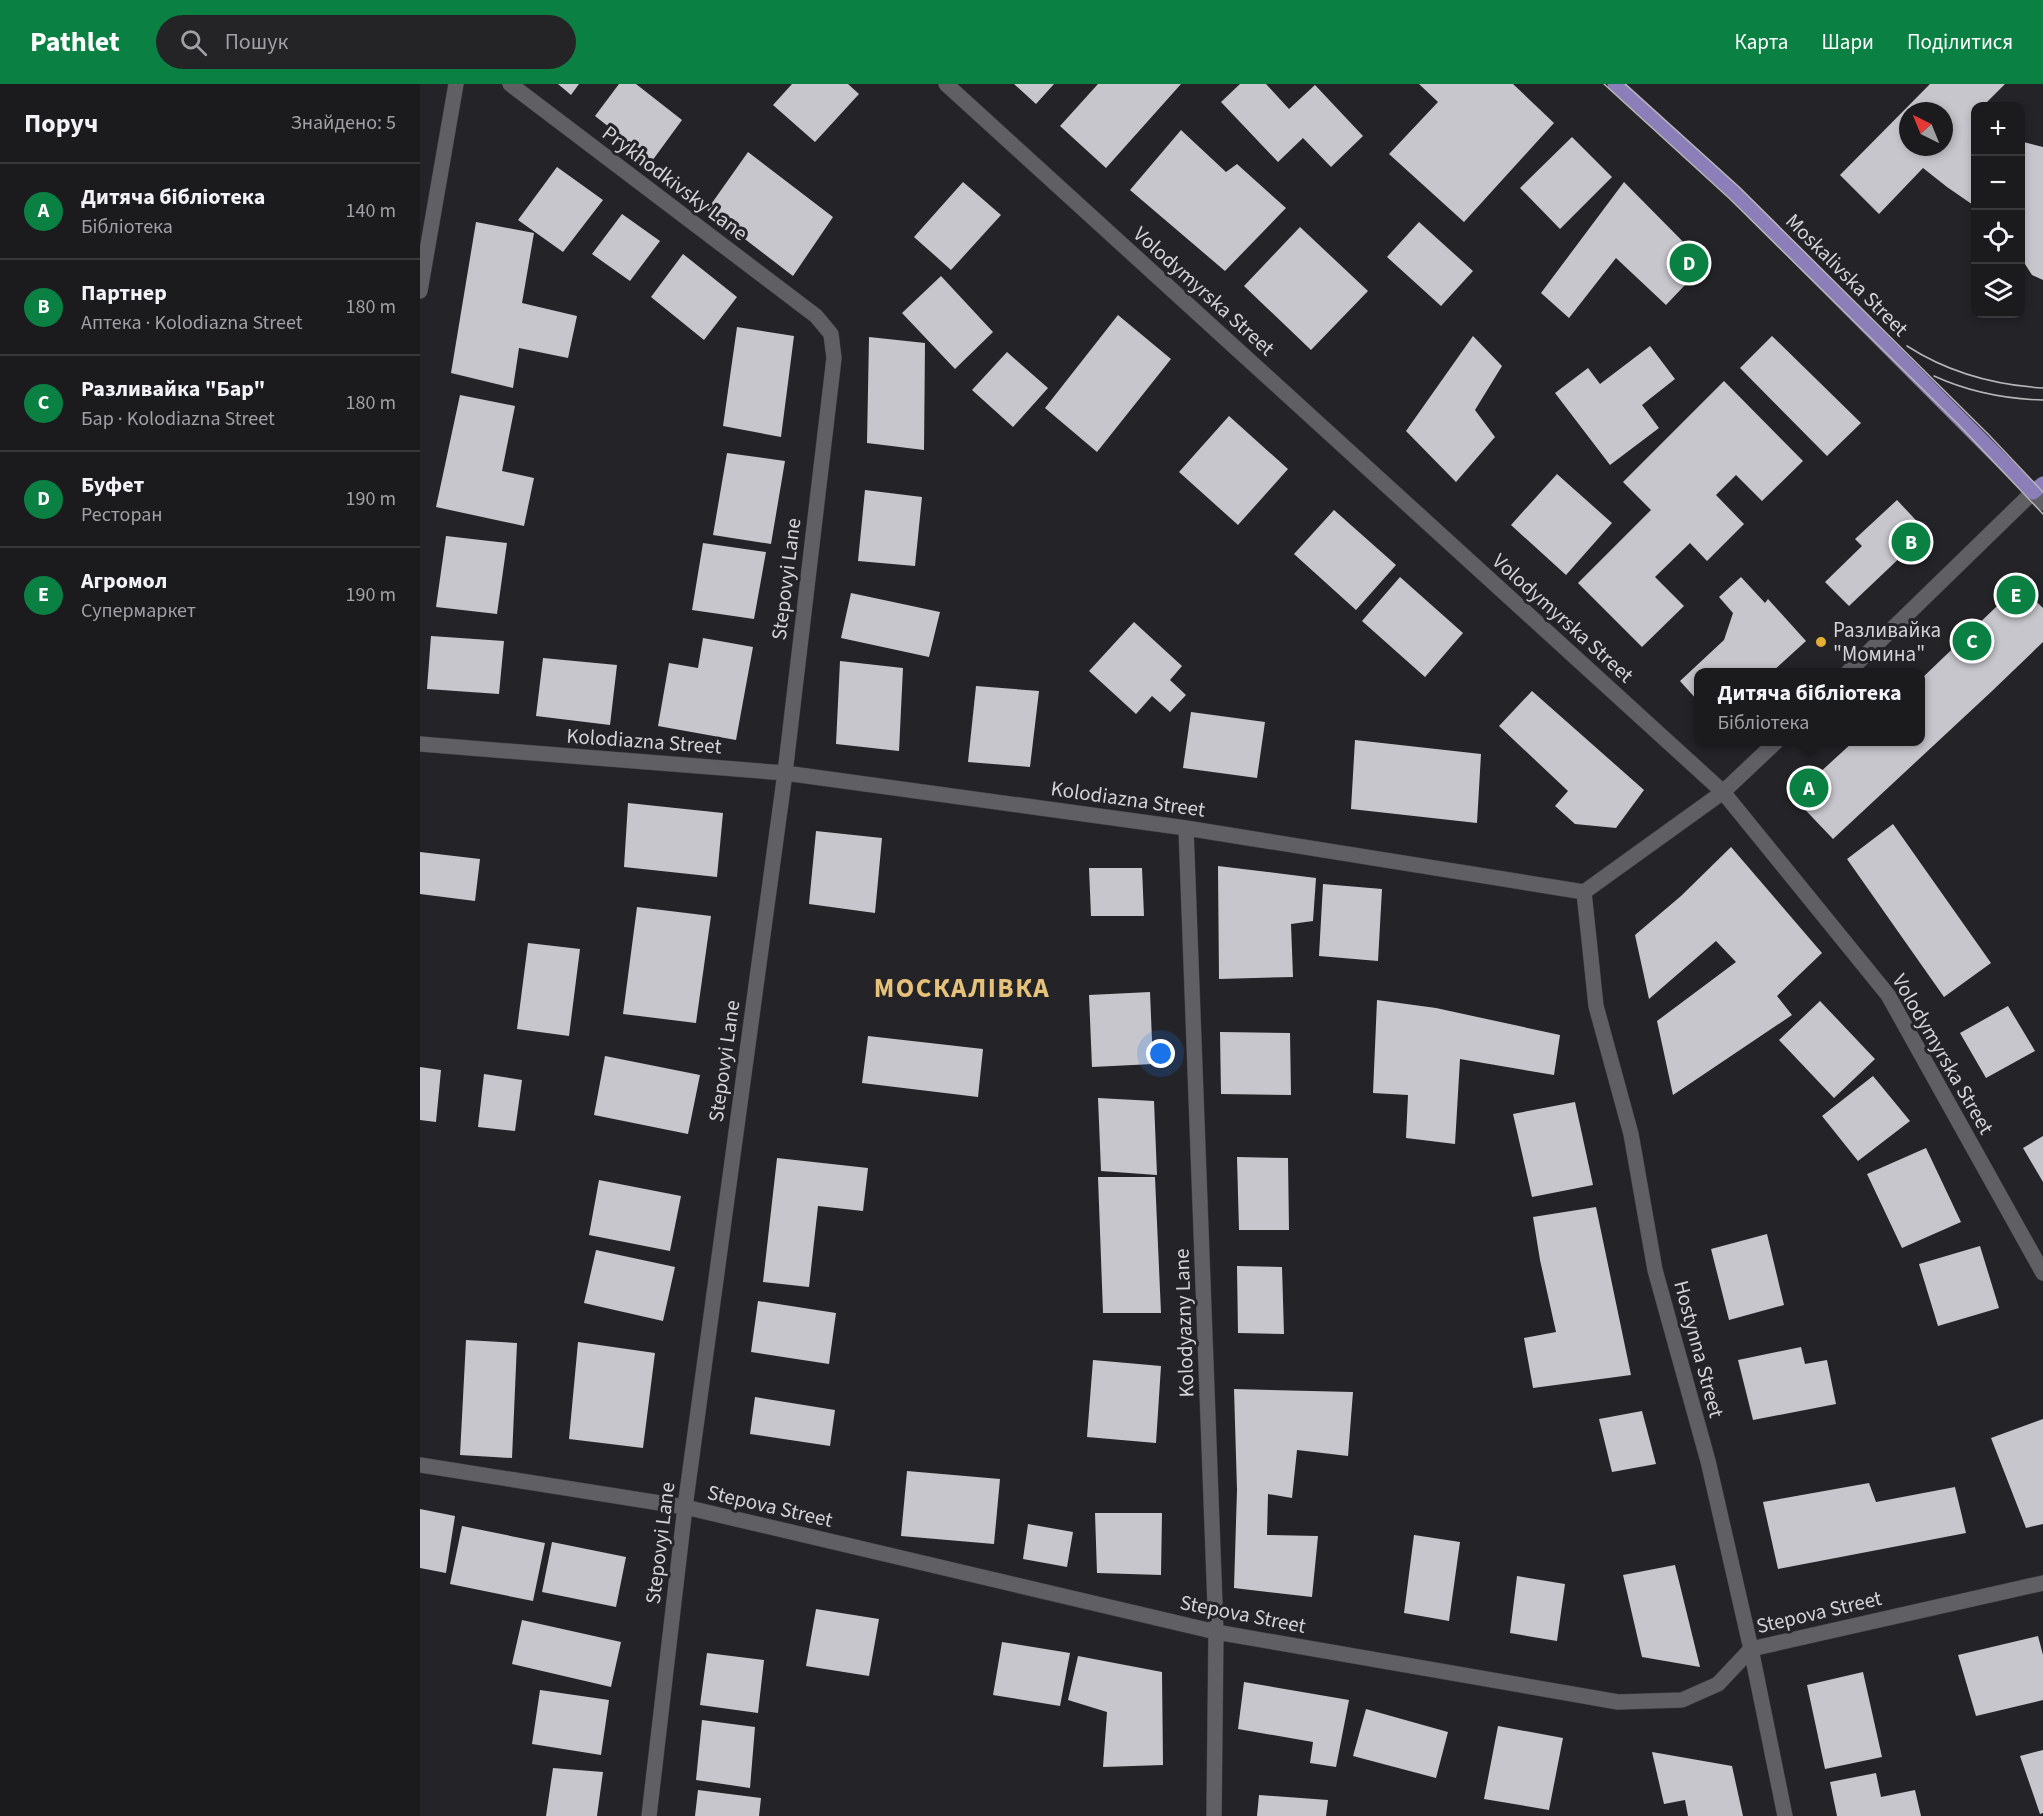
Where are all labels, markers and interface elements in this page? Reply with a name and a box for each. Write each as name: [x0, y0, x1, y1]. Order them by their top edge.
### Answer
search box: [156, 15, 576, 69]
text: Pathlet: [30, 22, 120, 62]
icon: search: [177, 26, 210, 59]
text: Пошук: [225, 26, 288, 58]
text: Карта: [1735, 27, 1788, 57]
text: Шари: [1821, 27, 1874, 57]
text: Поділитися: [1907, 27, 2013, 57]
north arrow: [1899, 102, 1953, 156]
map controls: [1971, 102, 2025, 318]
button: +: [1971, 102, 2025, 156]
text: Поруч: [24, 105, 98, 142]
text: Знайдено: 5: [291, 109, 396, 137]
street label: Prykhodkivsky Lane: [596, 118, 754, 248]
button: −: [1971, 156, 2025, 210]
text: Дитяча бібліотека: [81, 181, 265, 213]
text: A: [38, 197, 49, 225]
text: 140 m: [346, 197, 396, 225]
street label: Moskalivska Street: [1779, 207, 1915, 343]
button: locate: [1971, 210, 2025, 264]
text: Бібліотека: [81, 213, 173, 241]
street label: Volodymyrska Street: [1127, 219, 1281, 363]
pin: D: [1670, 240, 1708, 285]
button: layers: [1971, 264, 2025, 318]
text: Партнер: [81, 277, 167, 309]
text: B: [37, 293, 50, 321]
text: 180 m: [346, 293, 396, 321]
text: Аптека · Kolodiazna Street: [81, 309, 303, 337]
text: Разливайка "Бар": [81, 373, 265, 405]
text: C: [38, 389, 49, 417]
text: 180 m: [346, 389, 396, 417]
text: Бар · Kolodiazna Street: [81, 405, 275, 433]
text: Буфет: [81, 469, 144, 501]
text: D: [37, 485, 50, 513]
text: 190 m: [346, 485, 396, 513]
text: Ресторан: [81, 501, 163, 529]
street label: Stepovyi Lane: [764, 516, 808, 642]
pin: B: [1892, 520, 1930, 564]
street label: Volodymyrska Street: [1486, 546, 1640, 690]
text: Агромол: [81, 565, 167, 597]
pin: E: [1996, 572, 2036, 618]
text: E: [38, 581, 49, 609]
text: 190 m: [346, 581, 396, 609]
text: Супермаркет: [81, 597, 196, 625]
place label: Разливайка "Момина": [1833, 615, 1941, 669]
pin: C: [1952, 618, 1992, 664]
marker: Разливайка "Момина": [1814, 635, 1828, 649]
popup: [1694, 668, 1925, 746]
text: Дитяча бібліотека: [1717, 677, 1902, 709]
text: Бібліотека: [1717, 709, 1809, 737]
street label: Kolodiazna Street: [565, 721, 723, 761]
pin: A: [1790, 766, 1828, 810]
street label: Kolodiazna Street: [1049, 773, 1207, 825]
street label: Volodymyrska Street: [1885, 968, 2001, 1140]
district label: МОСКАЛІВКА: [874, 969, 1050, 1008]
street label: Stepovyi Lane: [701, 998, 747, 1124]
your location: [1146, 1039, 1175, 1068]
street label: Kolodyazny Lane: [1166, 1248, 1202, 1398]
street label: Hostynna Street: [1666, 1277, 1732, 1421]
street label: Stepova Street: [704, 1477, 836, 1535]
street label: Stepovyi Lane: [638, 1480, 682, 1606]
street label: Stepova Street: [1753, 1583, 1885, 1641]
street label: Stepova Street: [1177, 1587, 1309, 1641]

